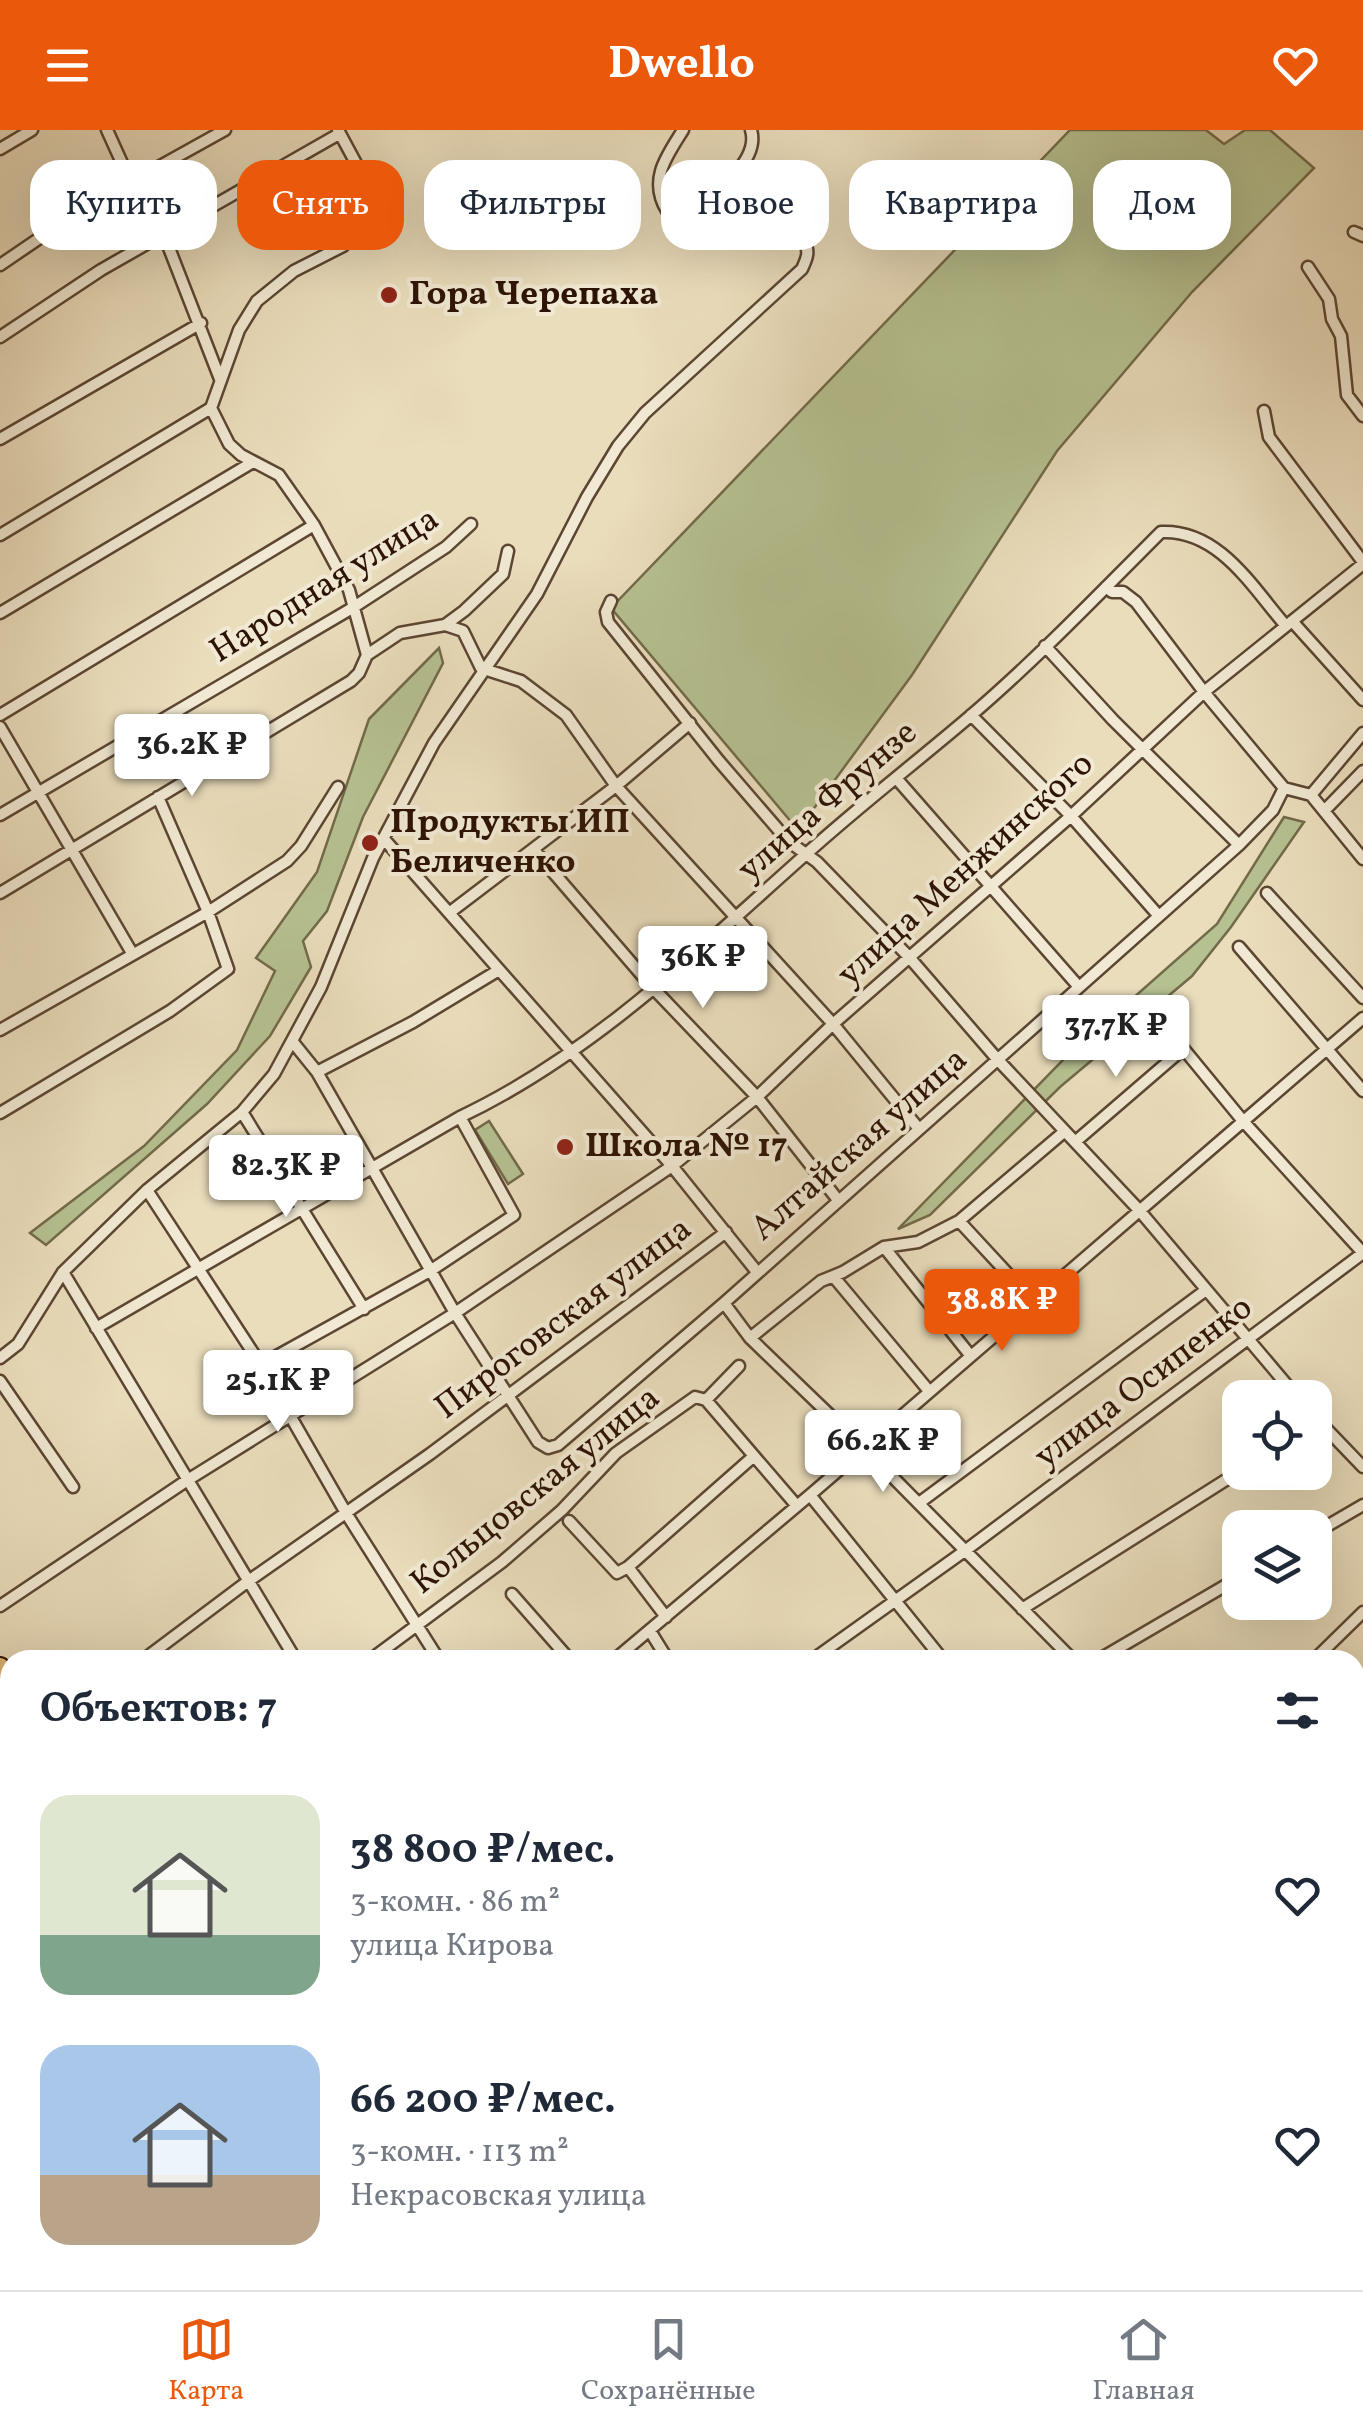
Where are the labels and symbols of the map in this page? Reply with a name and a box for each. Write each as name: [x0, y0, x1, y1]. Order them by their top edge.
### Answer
place label: Гора Черепаха: [409, 271, 658, 319]
marker: Гора Черепаха: [378, 284, 400, 306]
street label: Народная улица: [201, 496, 449, 676]
street label: улица Фрунзе: [728, 710, 928, 894]
pin: 36.2K ₽: [100, 714, 284, 799]
street label: улица Менжинского: [827, 742, 1105, 998]
place label: Продукты ИП Беличенко: [390, 799, 630, 887]
marker: Продукты ИП Беличенко: [359, 832, 381, 854]
pin: 36K ₽: [633, 926, 773, 1011]
pin: 37.7K ₽: [1024, 995, 1208, 1080]
street label: Алтайская улица: [741, 1037, 979, 1253]
place label: Школа № 17: [585, 1123, 788, 1171]
pin: 82.3K ₽: [194, 1135, 378, 1220]
marker: Школа № 17: [554, 1136, 576, 1158]
street label: Пироговская улица: [426, 1206, 702, 1432]
pin: 38.8K ₽: [910, 1269, 1094, 1354]
street label: улица Осипенко: [1025, 1285, 1263, 1481]
pin: 25.1K ₽: [186, 1350, 370, 1435]
street label: Кольцовская улица: [401, 1375, 671, 1607]
pin: 66.2K ₽: [791, 1410, 975, 1495]

